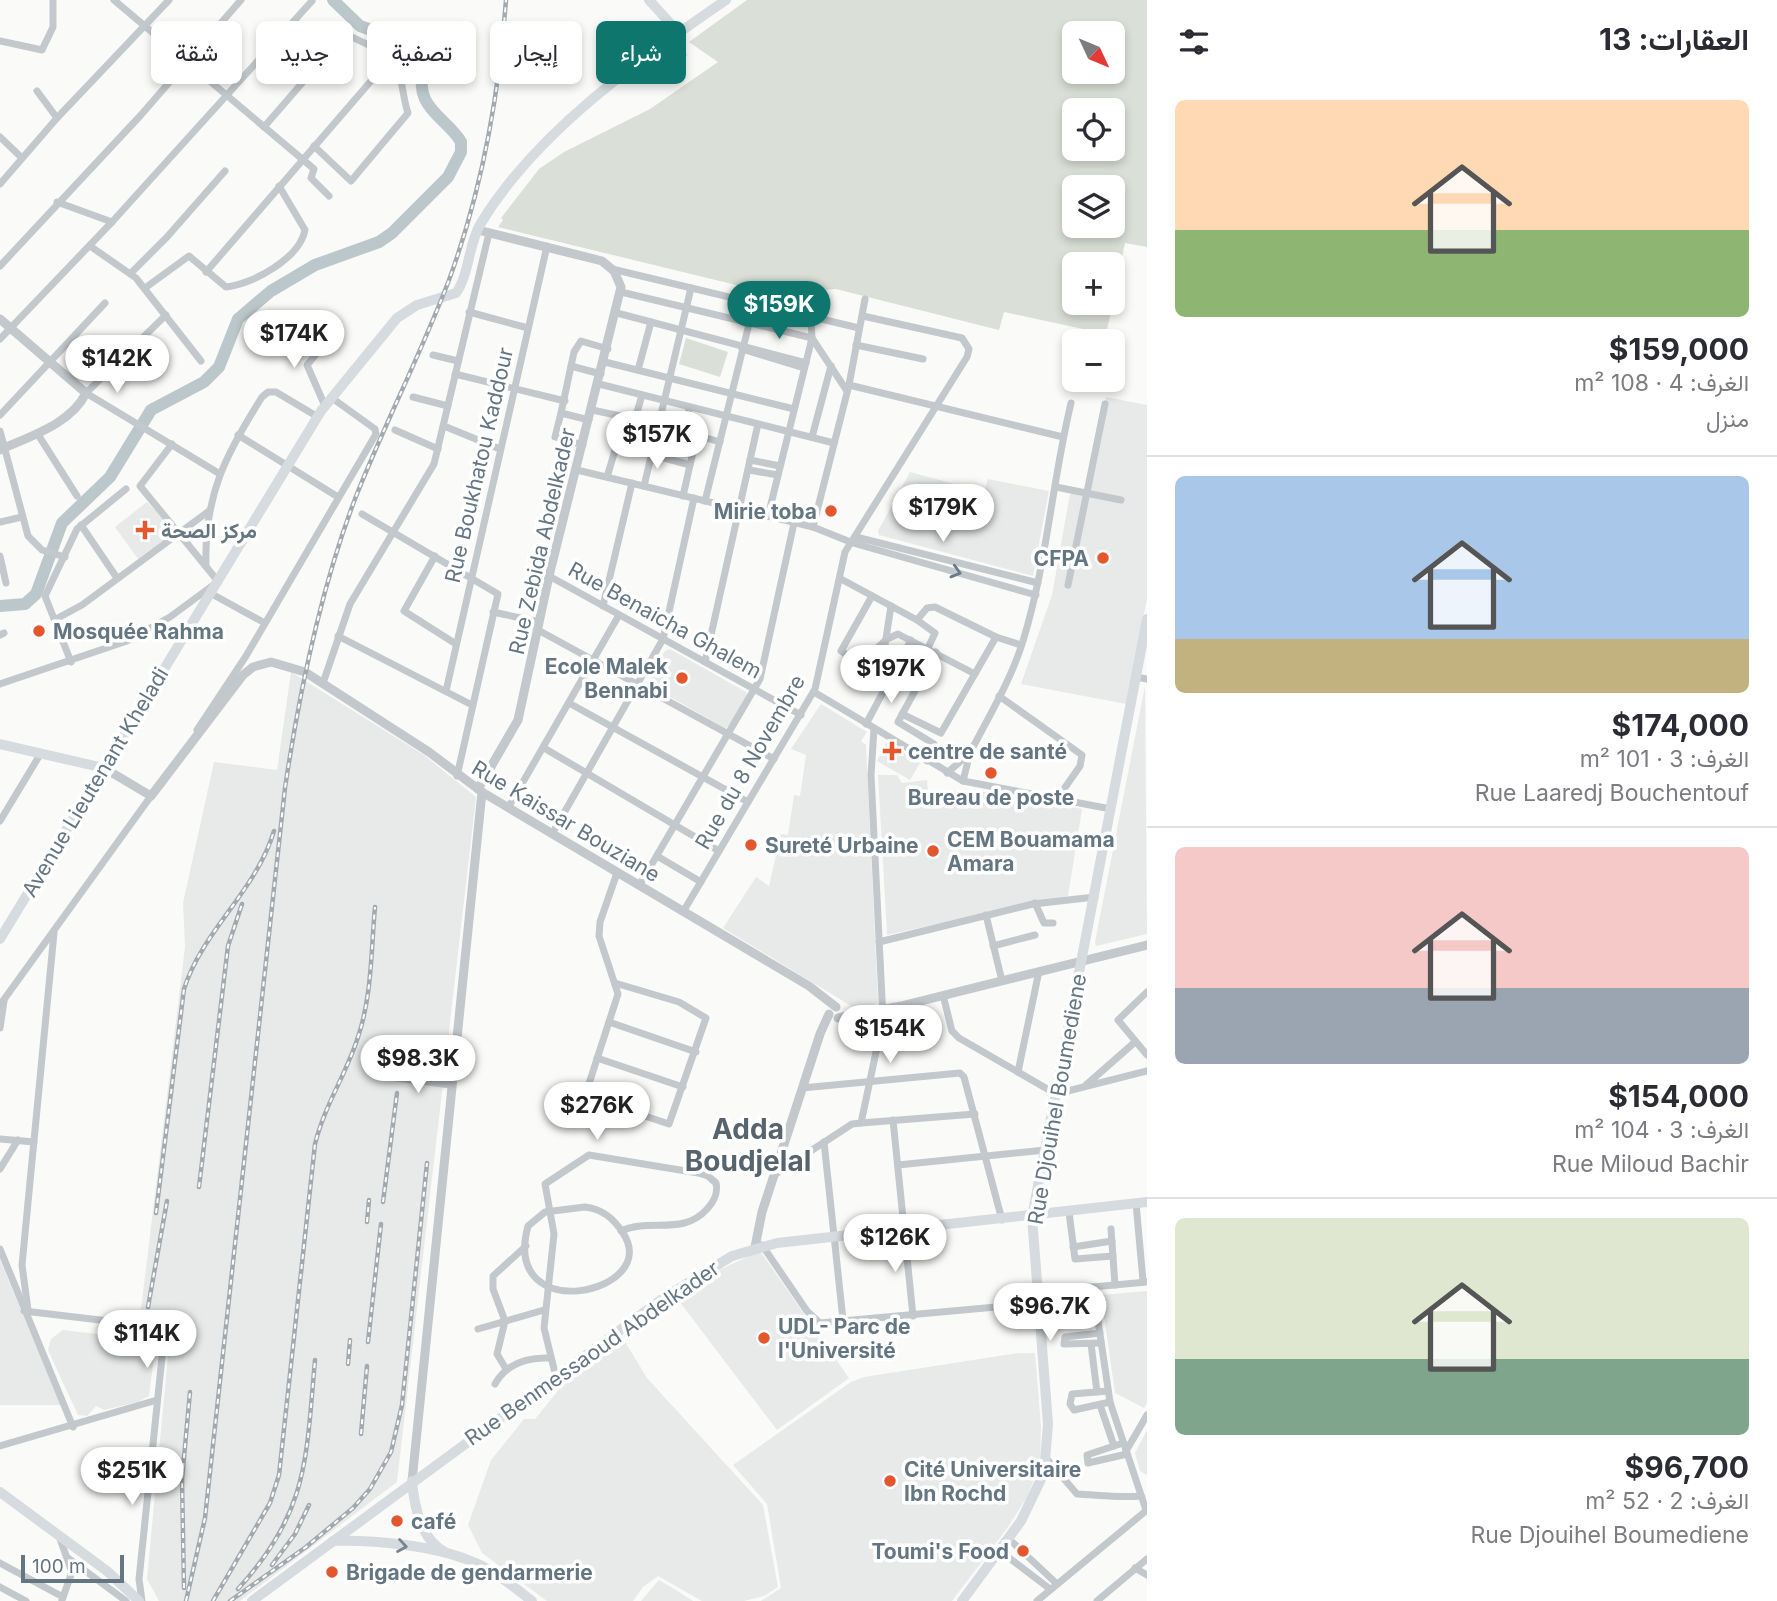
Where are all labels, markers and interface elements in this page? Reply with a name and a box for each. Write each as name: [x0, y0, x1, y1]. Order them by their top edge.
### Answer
chip: شقة: [151, 21, 242, 84]
chip: جديد: [256, 21, 353, 84]
chip: تصفية: [367, 21, 476, 84]
chip: إيجار: [490, 21, 582, 84]
chip: شراء: [596, 21, 686, 84]
north arrow: [1062, 21, 1125, 84]
map controls: [1062, 21, 1125, 392]
text: العقارات: 13: [1599, 21, 1749, 57]
icon: filters: [1175, 23, 1213, 61]
button: locate: [1062, 98, 1125, 161]
icon: home: [1399, 146, 1525, 272]
button: layers: [1062, 175, 1125, 238]
button: +: [1062, 252, 1125, 315]
pin: $159K: [730, 282, 828, 341]
text: $159K: [743, 290, 815, 318]
pin: $174K: [245, 310, 343, 370]
text: $174K: [259, 319, 329, 347]
button: −: [1062, 329, 1125, 392]
text: $159,000: [1609, 331, 1749, 367]
pin: $142K: [68, 336, 166, 395]
text: $142K: [81, 344, 153, 372]
street label: Rue Boukhatou Kaddour: [440, 345, 518, 585]
text: الغرف: 4 · 108 m²: [1574, 369, 1749, 397]
text: منزل: [1706, 405, 1749, 433]
pin: $157K: [608, 412, 706, 471]
text: $157K: [622, 420, 692, 448]
street label: Rue Zebida Abdelkader: [504, 425, 580, 657]
pin: $179K: [894, 484, 992, 544]
text: $179K: [908, 493, 978, 521]
place label: Mirie toba: [714, 499, 817, 524]
marker: Mirie toba: [823, 503, 839, 519]
place label: مركز الصحة: [161, 518, 257, 544]
marker: مركز الصحة: [135, 520, 155, 540]
icon: home: [1399, 522, 1525, 648]
place label: CFPA: [1034, 546, 1089, 571]
marker: CFPA: [1095, 550, 1111, 566]
street label: Rue Benaicha Ghalem: [564, 556, 766, 684]
one-way arrow: [950, 564, 962, 579]
place label: Mosquée Rahma: [53, 619, 224, 644]
marker: Mosquée Rahma: [31, 623, 47, 639]
pin: $197K: [842, 646, 940, 705]
place label: Ecole Malek Bennabi: [545, 654, 669, 703]
text: $197K: [856, 654, 926, 682]
street label: Avenue Lieutenant Kheladi: [17, 663, 173, 901]
marker: Ecole Malek Bennabi: [674, 670, 690, 686]
street label: Rue du 8 Novembre: [690, 671, 810, 853]
text: $174,000: [1612, 707, 1749, 743]
place label: centre de santé: [908, 739, 1067, 764]
marker: centre de santé: [882, 741, 902, 761]
text: الغرف: 3 · 101 m²: [1580, 745, 1749, 773]
street label: Rue Kaissar Bouziane: [468, 755, 664, 887]
marker: Bureau de poste: [983, 765, 999, 781]
text: Rue Laaredj Bouchentouf: [1475, 779, 1749, 807]
place label: Bureau de poste: [908, 785, 1074, 810]
place label: CEM Bouamama Amara: [947, 827, 1115, 876]
place label: Sureté Urbaine: [765, 833, 919, 858]
marker: Sureté Urbaine: [743, 837, 759, 853]
marker: CEM Bouamama Amara: [925, 843, 941, 859]
icon: home: [1399, 893, 1525, 1019]
street label: Rue Djouihel Boumediene: [1023, 972, 1091, 1226]
pin: $154K: [841, 1006, 939, 1065]
text: $154K: [854, 1014, 926, 1042]
pin: $98.3K: [361, 1036, 475, 1095]
text: $98.3K: [376, 1044, 460, 1072]
text: $154,000: [1608, 1078, 1749, 1114]
pin: $276K: [548, 1082, 646, 1142]
text: $276K: [560, 1091, 634, 1119]
district label: Adda Boudjelal: [685, 1112, 811, 1178]
text: الغرف: 3 · 104 m²: [1574, 1116, 1749, 1144]
text: Rue Miloud Bachir: [1552, 1150, 1749, 1178]
pin: $126K: [846, 1214, 944, 1274]
text: $126K: [860, 1223, 930, 1251]
street label: Rue Benmessaoud Abdelkader: [460, 1255, 724, 1451]
icon: home: [1399, 1264, 1525, 1390]
pin: $96.7K: [993, 1284, 1107, 1343]
text: $96.7K: [1009, 1292, 1091, 1320]
pin: $114K: [98, 1310, 196, 1370]
place label: UDL- Parc de l'Université: [778, 1314, 910, 1363]
text: $114K: [114, 1319, 181, 1347]
marker: UDL- Parc de l'Université: [756, 1330, 772, 1346]
pin: $251K: [83, 1448, 181, 1507]
text: $96,700: [1625, 1449, 1749, 1485]
text: $251K: [97, 1456, 167, 1484]
place label: Cité Universitaire Ibn Rochd: [904, 1457, 1081, 1506]
marker: Cité Universitaire Ibn Rochd: [882, 1473, 898, 1489]
text: الغرف: 2 · 52 m²: [1585, 1487, 1749, 1515]
place label: café: [411, 1509, 456, 1534]
marker: café: [389, 1513, 405, 1529]
text: Rue Djouihel Boumediene: [1470, 1521, 1749, 1549]
one-way arrow: [396, 1538, 408, 1553]
place label: Toumi's Food: [871, 1539, 1009, 1564]
marker: Toumi's Food: [1015, 1543, 1031, 1559]
scale bar: [21, 1552, 124, 1584]
text: 100 m: [32, 1555, 86, 1578]
place label: Brigade de gendarmerie: [346, 1560, 593, 1585]
marker: Brigade de gendarmerie: [324, 1564, 340, 1580]

